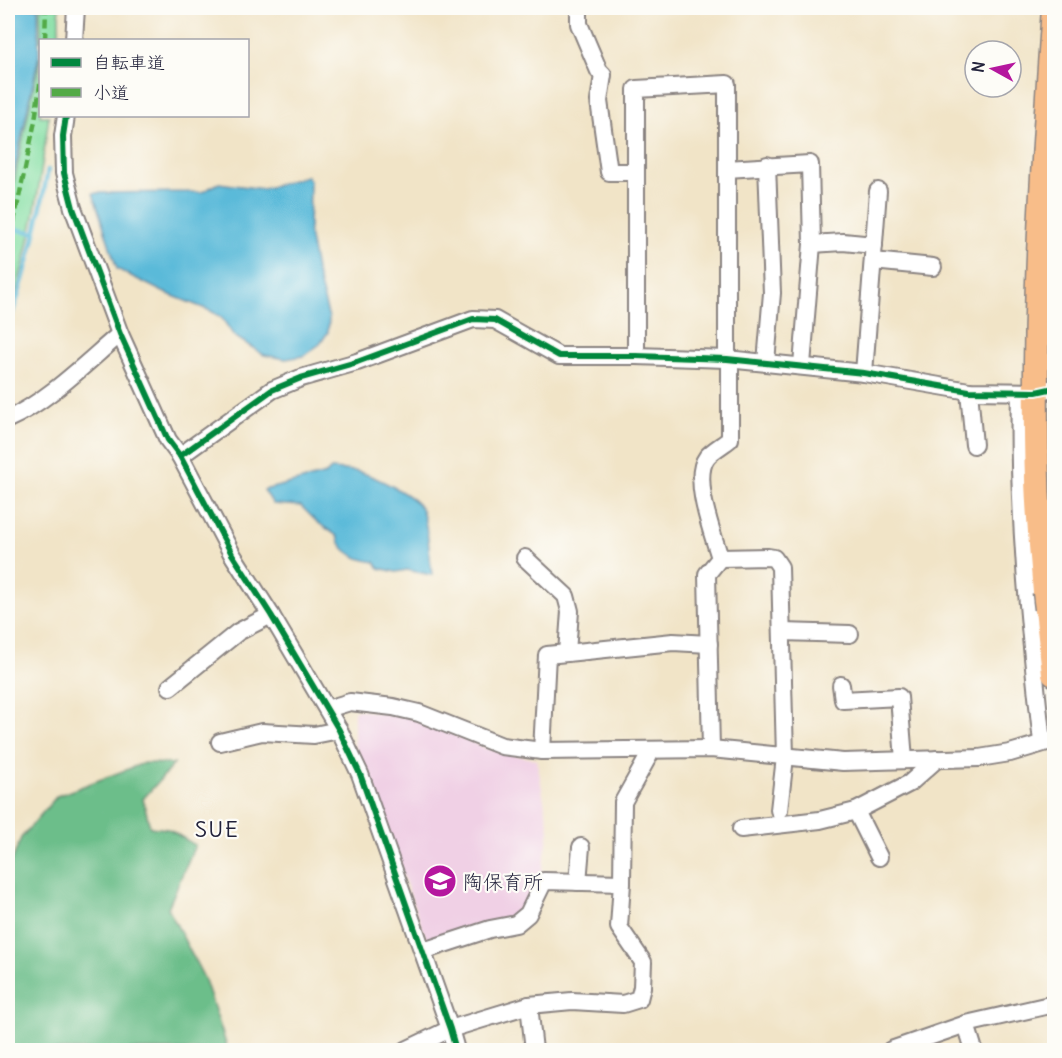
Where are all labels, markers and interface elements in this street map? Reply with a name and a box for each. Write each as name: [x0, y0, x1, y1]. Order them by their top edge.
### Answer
legend: [39, 39, 249, 117]
north arrow: [963, 39, 1023, 99]
text: 自転車道: [93, 51, 165, 74]
text: N: [967, 60, 989, 74]
text: 小道: [93, 81, 129, 104]
district label: SUE: [195, 815, 239, 843]
school or university icon: 陶保育所: [422, 863, 458, 899]
place label: 陶保育所: [463, 869, 543, 894]

